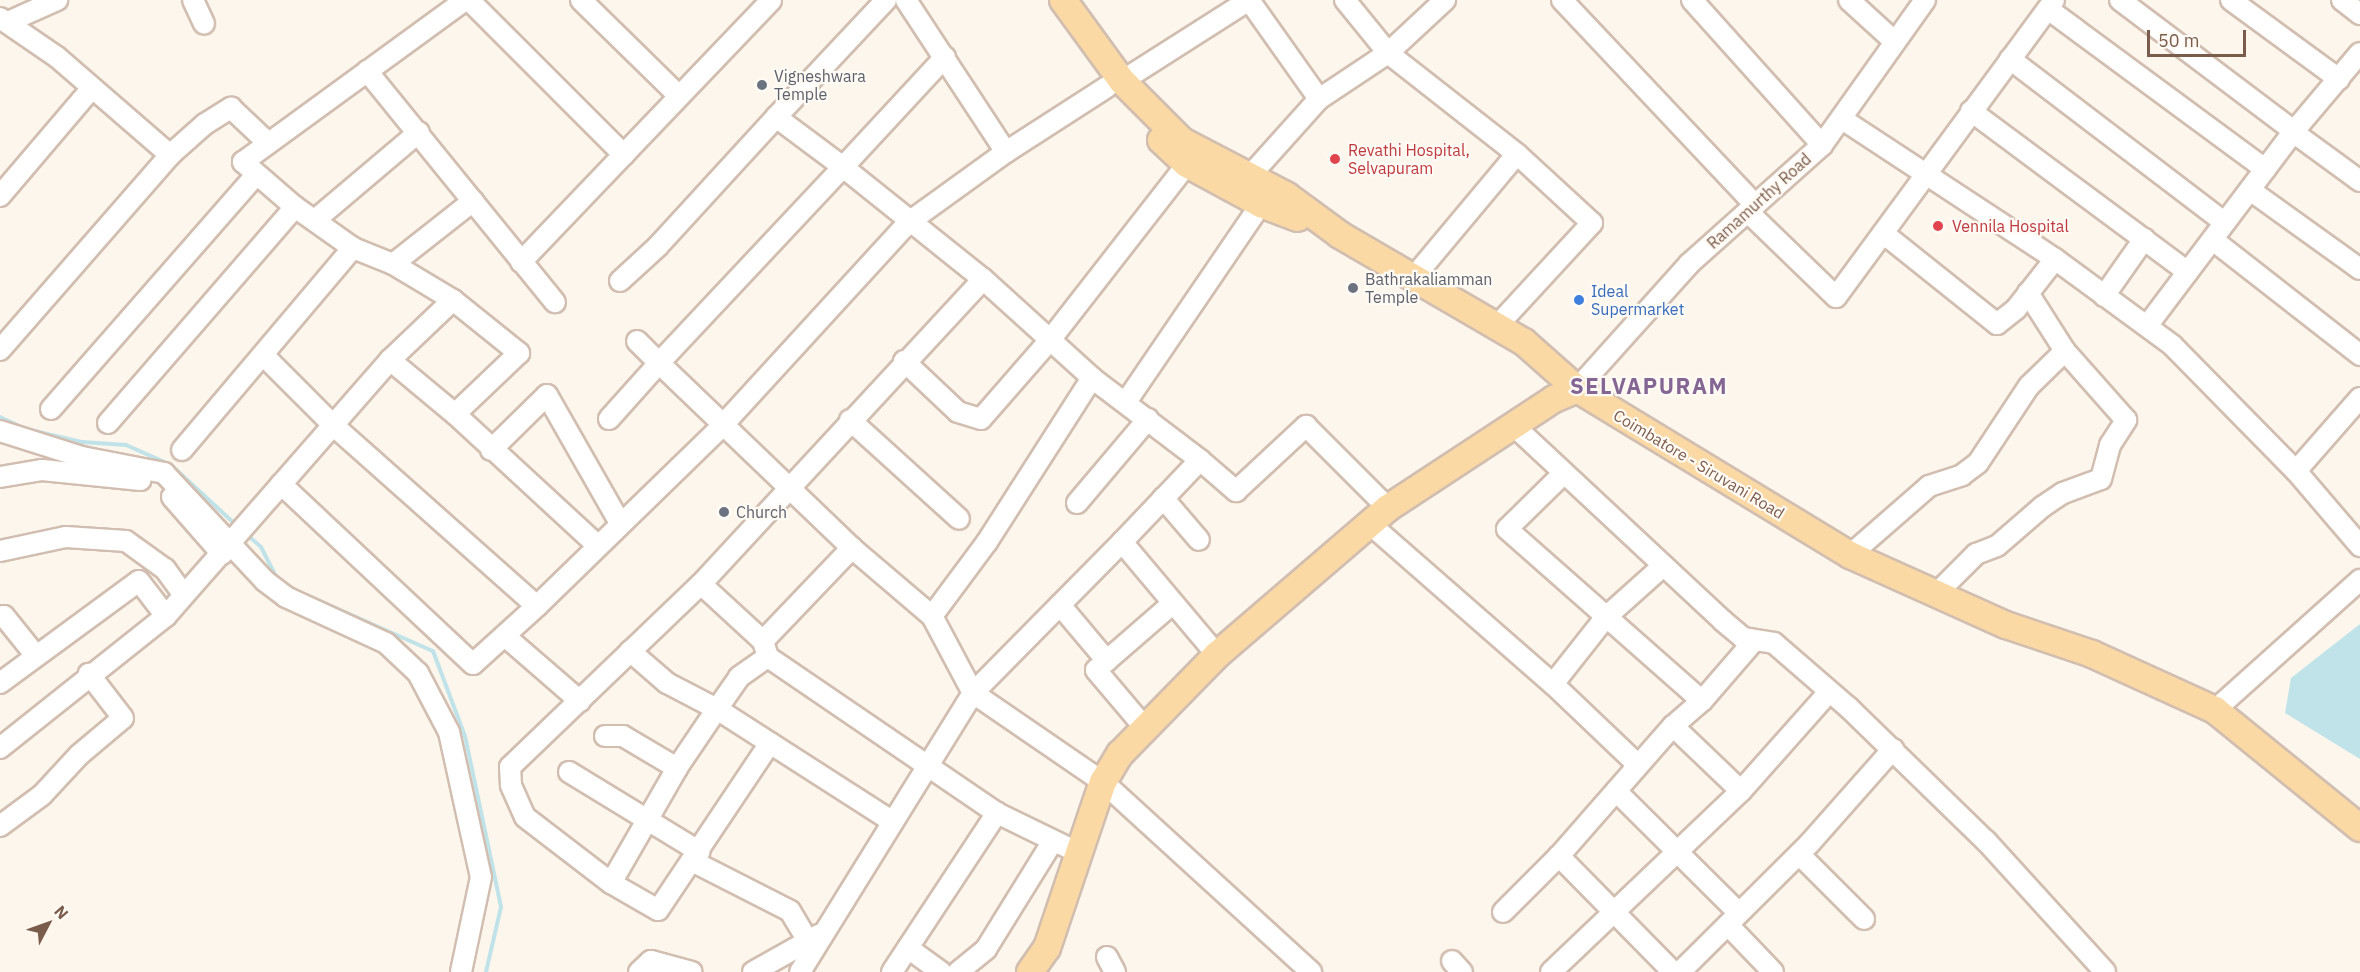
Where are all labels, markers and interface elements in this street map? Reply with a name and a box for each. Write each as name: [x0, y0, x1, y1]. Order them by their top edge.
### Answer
scale bar: [2150, 18, 2249, 56]
text: 50 m: [2158, 29, 2200, 52]
place label: Vigneshwara Temple: [774, 66, 866, 104]
marker: Vigneshwara Temple: [755, 78, 769, 92]
place label: Revathi Hospital, Selvapuram: [1348, 140, 1470, 178]
street label: Ramamurthy Road: [1703, 149, 1815, 253]
marker: Revathi Hospital, Selvapuram: [1326, 150, 1344, 168]
place label: Vennila Hospital: [1952, 216, 2069, 236]
marker: Vennila Hospital: [1929, 217, 1947, 235]
place label: Bathrakaliamman Temple: [1365, 269, 1492, 307]
marker: Bathrakaliamman Temple: [1346, 281, 1360, 295]
place label: Ideal Supermarket: [1591, 281, 1684, 319]
marker: Ideal Supermarket: [1572, 293, 1586, 307]
district label: SELVAPURAM: [1570, 373, 1728, 399]
street label: Coimbatore - Siruvani Road: [1610, 405, 1788, 523]
place label: Church: [736, 502, 787, 522]
marker: Church: [717, 505, 731, 519]
north arrow: [18, 894, 78, 954]
text: N: [50, 901, 73, 923]

